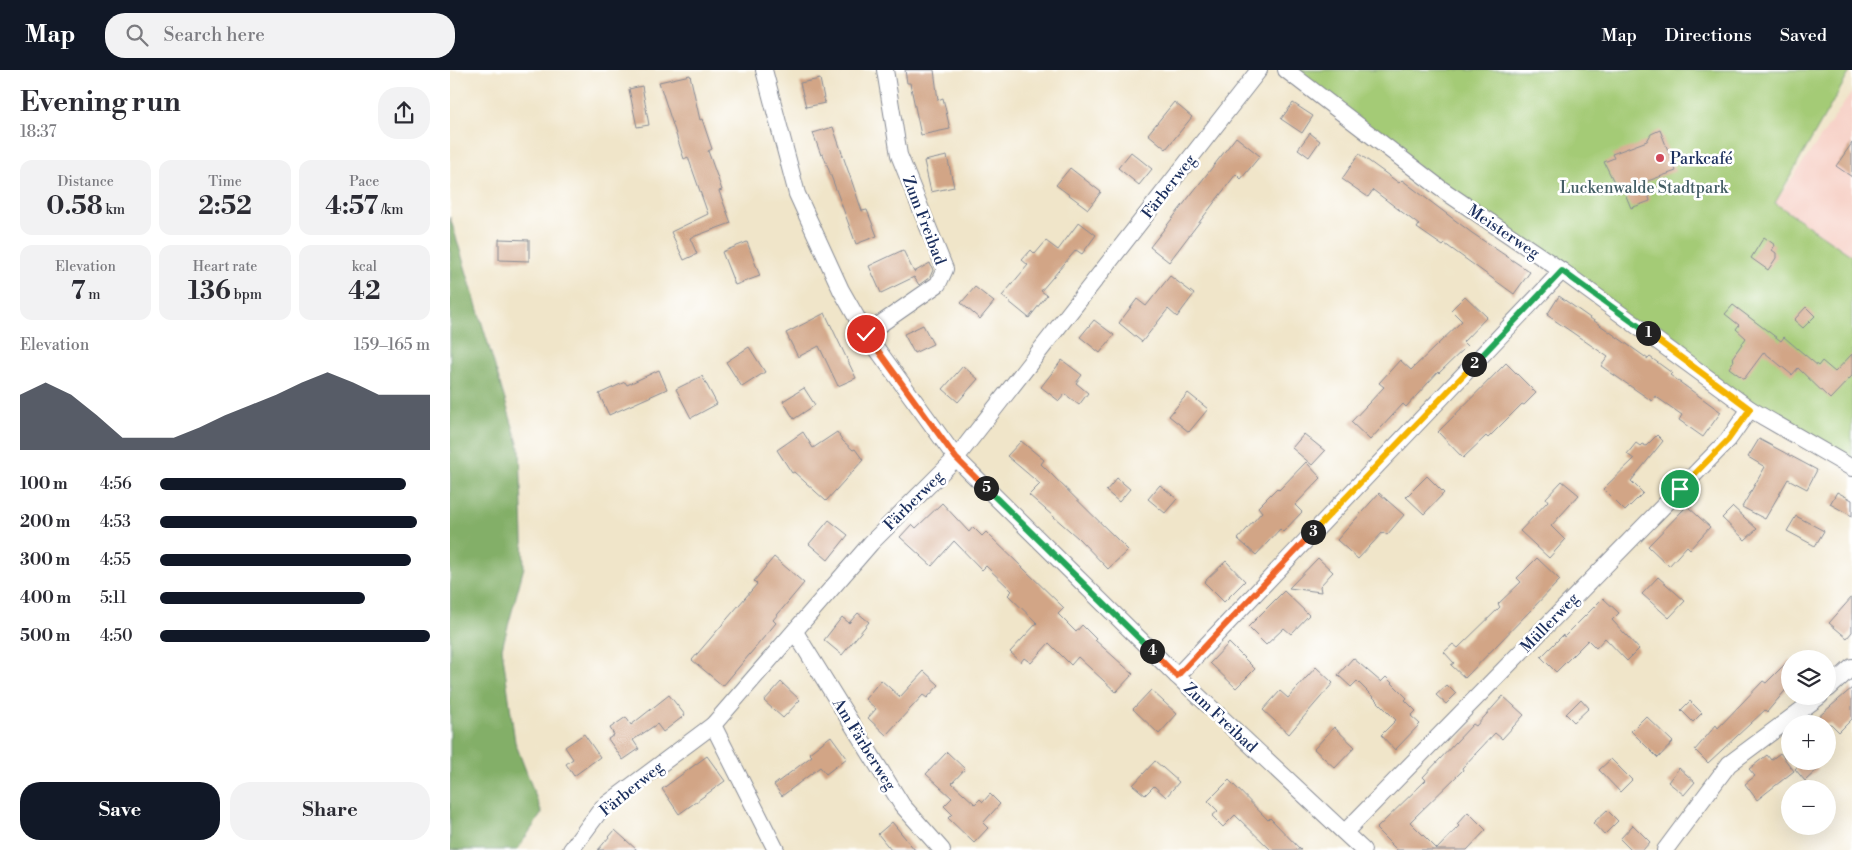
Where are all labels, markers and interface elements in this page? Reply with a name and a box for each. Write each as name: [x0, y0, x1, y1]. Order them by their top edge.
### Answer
search box: [105, 13, 455, 58]
text: Map: [25, 20, 75, 50]
icon: search: [123, 21, 151, 49]
text: Search here: [163, 23, 265, 47]
text: Map: [1601, 24, 1637, 47]
text: Directions: [1665, 24, 1752, 47]
text: Saved: [1780, 24, 1827, 47]
text: Evening run: [20, 85, 181, 120]
button: share: [378, 87, 430, 139]
text: 18:37: [20, 122, 57, 142]
place label: Parkcafé: [1670, 149, 1733, 169]
street label: Färberweg: [1137, 150, 1201, 223]
marker: Parkcafé: [1654, 152, 1666, 164]
text: Distance: [57, 173, 114, 191]
text: Time: [208, 173, 242, 191]
text: Pace: [349, 173, 379, 191]
street label: Zum Freibad: [898, 173, 950, 268]
park label: Luckenwalde Stadtpark: [1560, 178, 1730, 198]
text: 0.58: [46, 191, 103, 222]
text: 2:52: [198, 191, 252, 222]
text: 4:57: [325, 191, 378, 222]
street label: Meisterweg: [1463, 200, 1544, 264]
text: km: [103, 201, 125, 219]
text: /km: [378, 201, 403, 219]
text: Elevation: [55, 258, 116, 276]
text: Heart rate: [193, 258, 257, 276]
text: kcal: [352, 258, 377, 276]
text: 7: [71, 276, 85, 307]
text: 136: [188, 276, 231, 307]
text: 42: [348, 276, 381, 307]
text: m: [85, 286, 101, 304]
text: bpm: [231, 286, 262, 304]
pin: [845, 313, 887, 355]
icon: check: [852, 320, 880, 348]
pin: 1: [1636, 320, 1660, 346]
text: 1: [1645, 324, 1652, 342]
text: Elevation: [20, 335, 89, 355]
text: 159–165 m: [354, 335, 430, 355]
pin: 2: [1462, 352, 1486, 376]
text: 2: [1470, 355, 1479, 373]
street label: Färberweg: [880, 466, 948, 535]
pin: [1659, 468, 1701, 510]
text: 100 m: [20, 474, 68, 494]
text: 4:56: [100, 474, 132, 494]
icon: arrive: [1666, 475, 1694, 503]
pin: 5: [974, 476, 998, 500]
text: 5: [982, 479, 991, 497]
text: 200 m: [20, 512, 70, 532]
text: 4:53: [100, 512, 131, 532]
pin: 3: [1300, 520, 1326, 544]
text: 3: [1309, 523, 1318, 541]
text: 300 m: [20, 550, 70, 570]
text: 4:55: [100, 550, 131, 570]
text: 400 m: [20, 588, 71, 608]
text: 5:11: [100, 588, 127, 608]
street label: Müllerweg: [1516, 588, 1584, 657]
text: 500 m: [20, 626, 70, 646]
text: 4:50: [100, 626, 133, 646]
pin: 4: [1140, 638, 1164, 664]
text: 4: [1148, 642, 1157, 660]
map controls: [1781, 650, 1836, 835]
button: layers: [1781, 650, 1836, 705]
street label: Zum Freibad: [1179, 678, 1261, 757]
street label: Am Färberweg: [827, 694, 901, 795]
button: +: [1781, 715, 1836, 770]
street label: Färberweg: [596, 757, 668, 821]
button: −: [1781, 780, 1836, 835]
button: Save: [20, 782, 220, 840]
button: Share: [230, 782, 430, 840]

